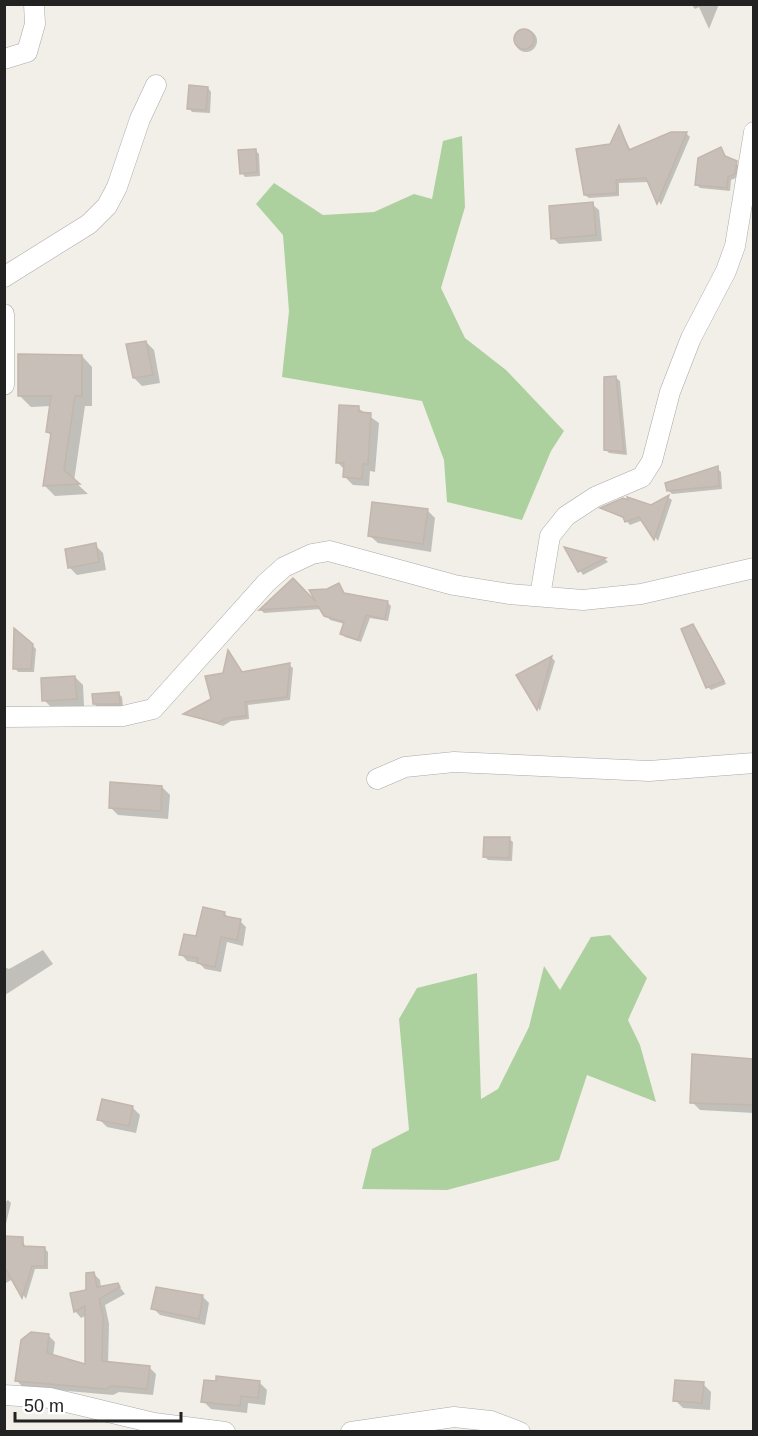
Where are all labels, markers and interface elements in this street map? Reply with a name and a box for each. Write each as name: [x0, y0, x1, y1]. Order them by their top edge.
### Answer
scale bar: [15, 1385, 182, 1423]
text: 50 m: [24, 1396, 64, 1416]

